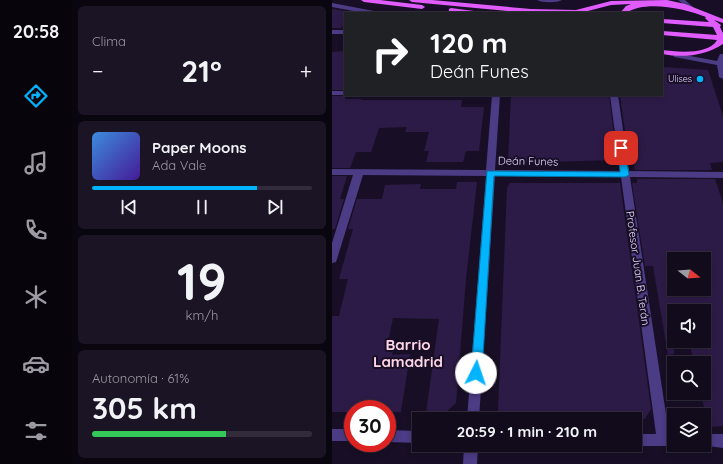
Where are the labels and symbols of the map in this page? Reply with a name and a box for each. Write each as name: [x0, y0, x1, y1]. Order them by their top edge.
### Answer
place label: Ulises: [668, 73, 692, 84]
marker: Ulises: [695, 74, 705, 84]
pin: [604, 131, 638, 165]
street label: Deán Funes: [498, 153, 558, 169]
street label: Profesor Juan B. Terán: [623, 210, 653, 326]
north arrow: [667, 252, 711, 296]
district label: Barrio Lamadrid: [373, 335, 443, 371]
position arrow: [455, 352, 497, 394]
speed limit sign: 30: [344, 400, 396, 452]

